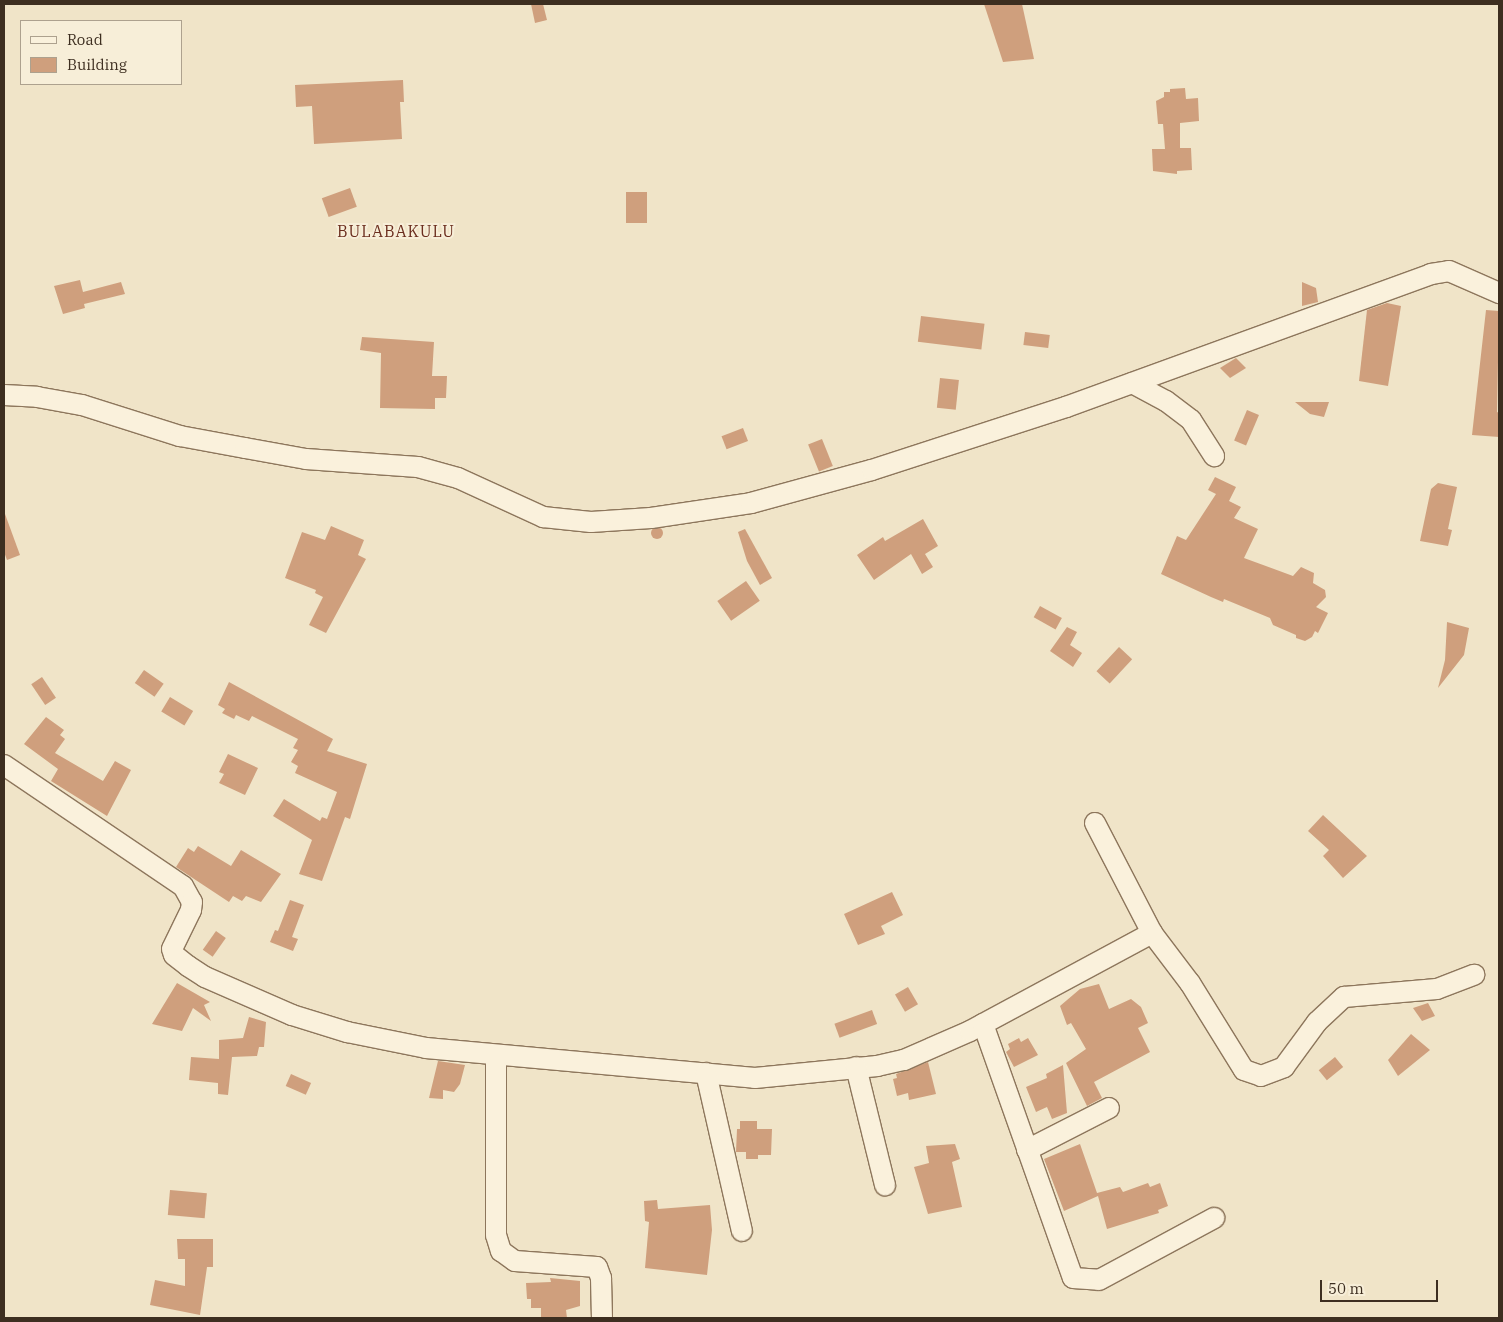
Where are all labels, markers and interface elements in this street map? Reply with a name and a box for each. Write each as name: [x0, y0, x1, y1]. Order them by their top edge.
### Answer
legend: [20, 20, 182, 85]
text: Road: [67, 30, 103, 49]
text: Building: [67, 55, 127, 74]
district label: BULABAKULU: [336, 221, 456, 241]
scale bar: [1323, 1270, 1440, 1302]
text: 50 m: [1328, 1279, 1364, 1298]

